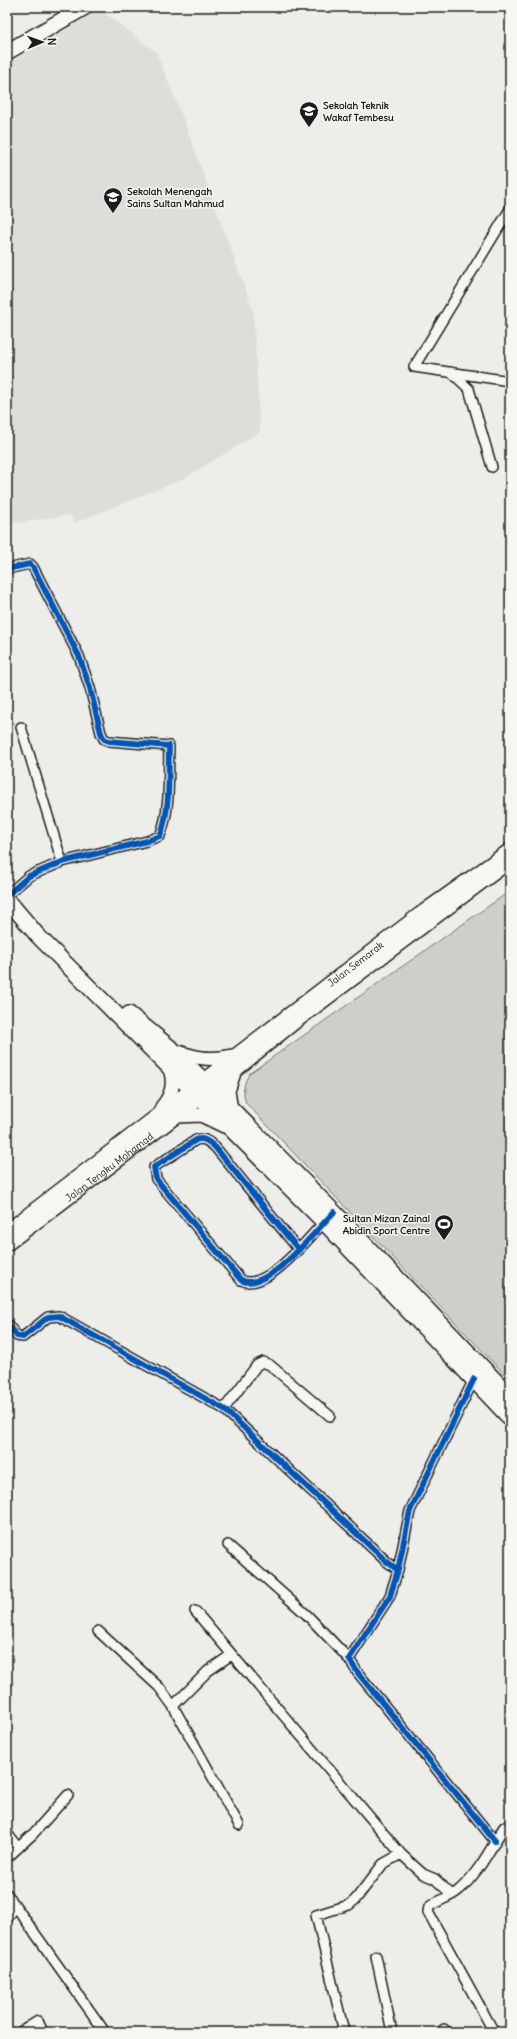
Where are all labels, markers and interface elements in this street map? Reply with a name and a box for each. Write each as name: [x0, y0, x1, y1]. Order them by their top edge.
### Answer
north arrow: [22, 22, 62, 62]
text: N: [45, 38, 59, 46]
place label: Sekolah Teknik Wakaf Tembesu: [323, 99, 394, 124]
school or university icon: Sekolah Teknik Wakaf Tembesu: [298, 100, 320, 128]
place label: Sekolah Menengah Sains Sultan Mahmud: [127, 185, 224, 210]
school or university icon: Sekolah Menengah Sains Sultan Mahmud: [102, 186, 124, 214]
street label: Jalan Semarak: [325, 938, 386, 990]
street label: Jalan Tengku Mohamad: [63, 1130, 156, 1205]
place label: Sultan Mizan Zainal Abidin Sport Centre: [343, 1212, 431, 1237]
sports icon: Sultan Mizan Zainal Abidin Sport Centre: [433, 1213, 455, 1241]

